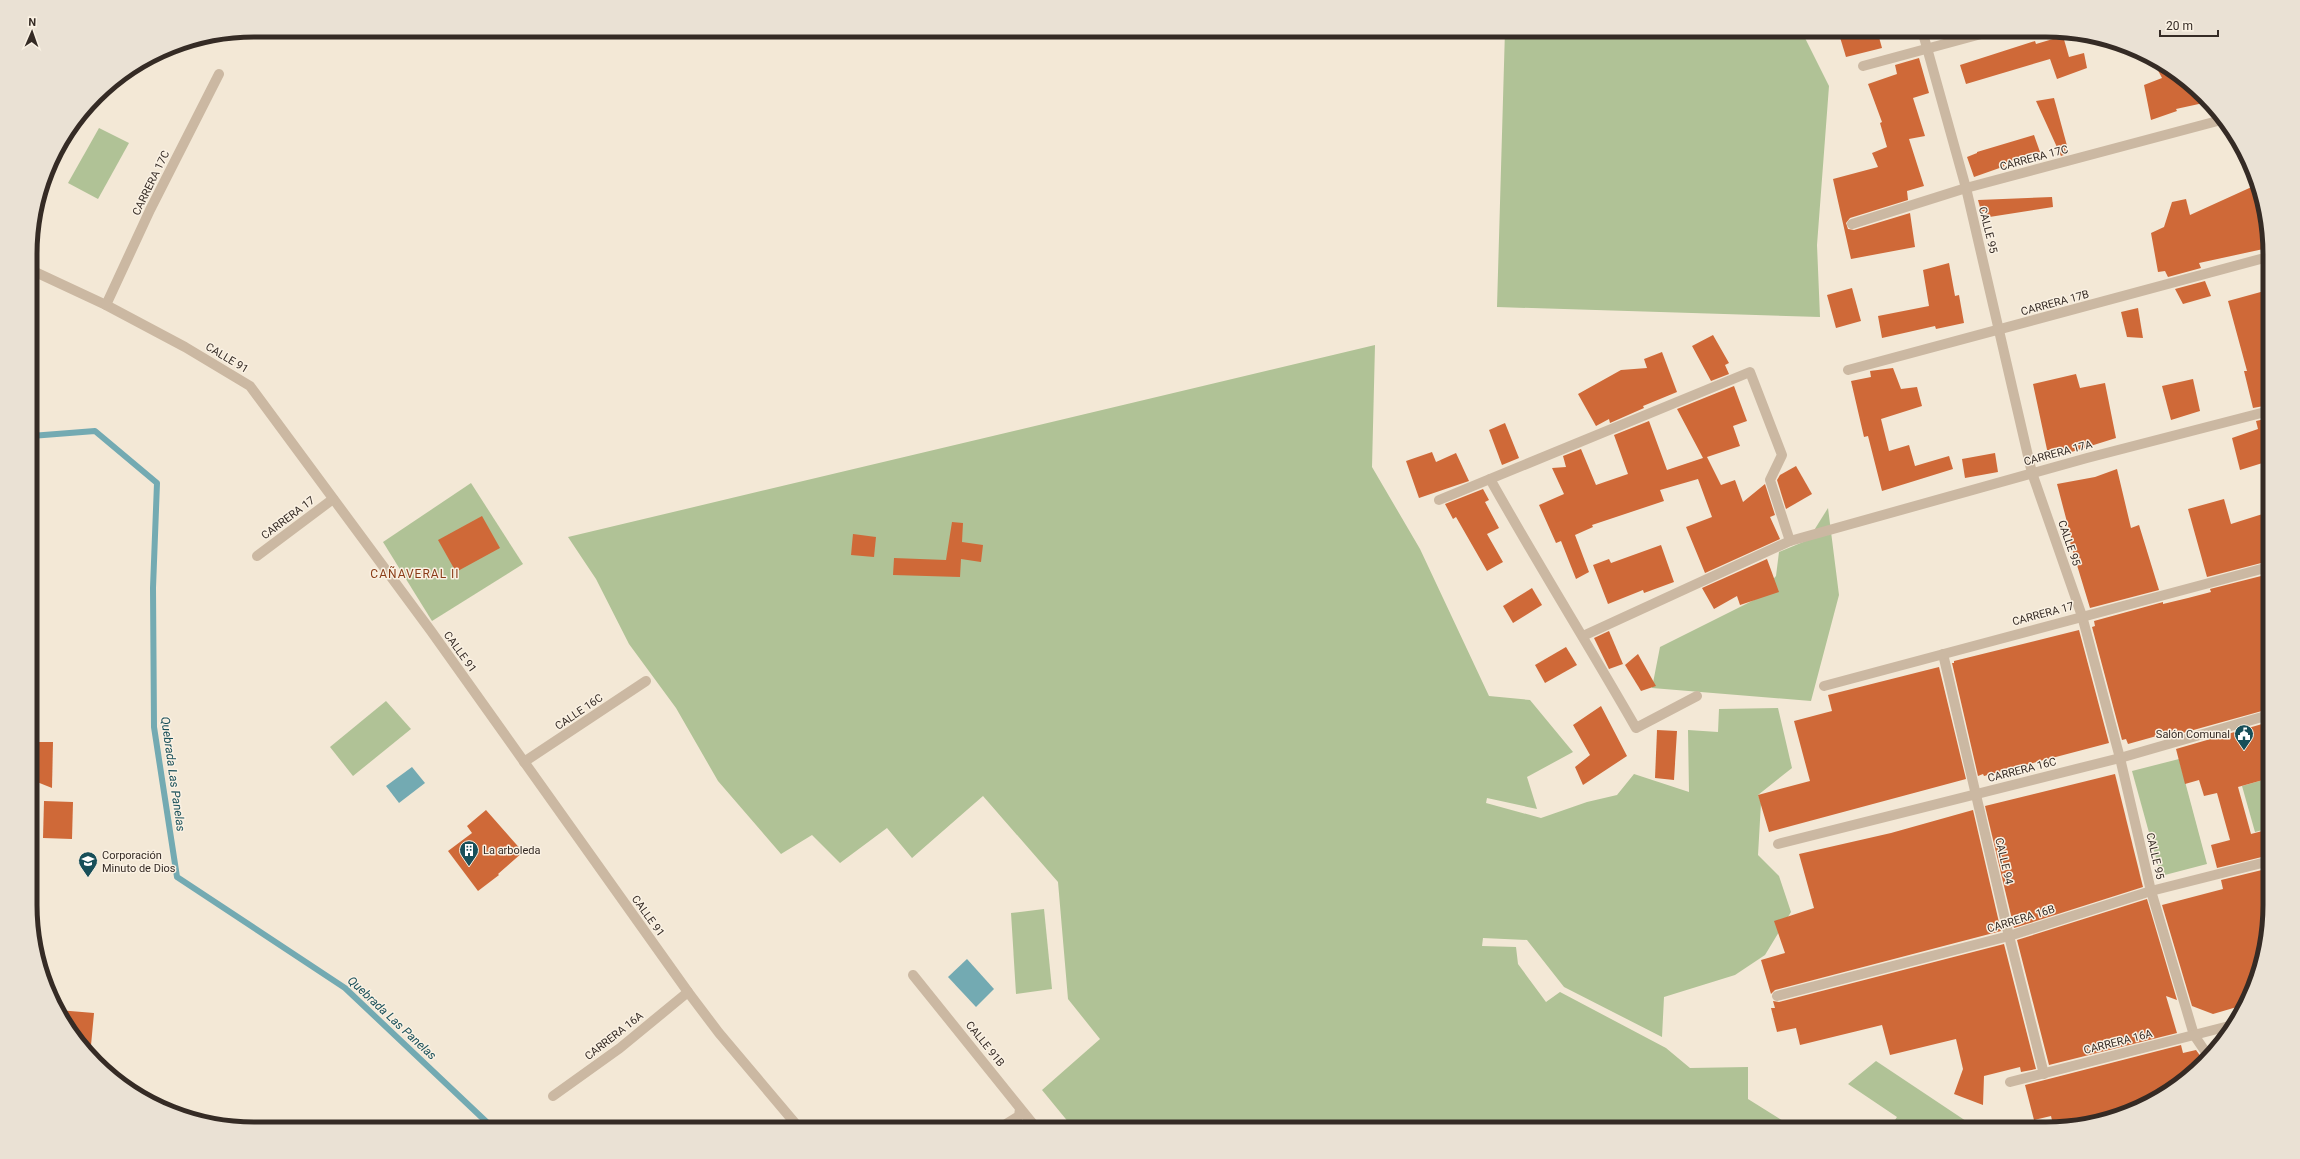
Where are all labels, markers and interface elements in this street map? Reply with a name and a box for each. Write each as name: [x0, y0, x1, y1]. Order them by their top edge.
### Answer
north arrow: [12, 12, 52, 52]
scale bar: [2160, 12, 2218, 38]
text: N: [28, 16, 37, 29]
text: 20 m: [2166, 19, 2193, 33]
street label: CARRERA 17C: [1998, 143, 2070, 173]
street label: CARRERA 17C: [130, 149, 172, 217]
street label: CALLE 95: [1976, 205, 2000, 255]
street label: CARRERA 17B: [2019, 288, 2091, 318]
street label: CALLE 91: [203, 340, 251, 376]
street label: CARRERA 17A: [2022, 437, 2094, 468]
street label: CARRERA 17: [259, 494, 317, 542]
street label: CALLE 95: [2055, 518, 2083, 568]
district label: CAÑAVERAL II: [370, 565, 460, 581]
street label: CARRERA 17: [2011, 600, 2075, 628]
street label: CALLE 91: [441, 629, 479, 675]
street label: CALLE 16C: [553, 691, 605, 733]
water label: Quebrada Las Panelas: [158, 716, 188, 832]
public building icon: Salón Comunal: [2233, 723, 2255, 751]
place label: Salón Comunal: [2156, 728, 2230, 741]
street label: CARRERA 16C: [1986, 755, 2058, 785]
street label: CALLE 95: [2143, 831, 2167, 881]
street label: CALLE 94: [1992, 836, 2016, 886]
building icon: La arboleda: [458, 839, 480, 867]
place label: La arboleda: [483, 844, 541, 857]
place label: Corporación Minuto de Dios: [102, 849, 176, 875]
school or university icon: Corporación Minuto de Dios: [77, 850, 99, 878]
street label: CALLE 91: [629, 893, 667, 939]
street label: CARRERA 16B: [1986, 903, 2057, 935]
water label: Quebrada Las Panelas: [345, 973, 439, 1063]
street label: CARRERA 16A: [582, 1009, 646, 1063]
street label: CALLE 91B: [963, 1019, 1007, 1069]
street label: CARRERA 16A: [2082, 1027, 2155, 1057]

